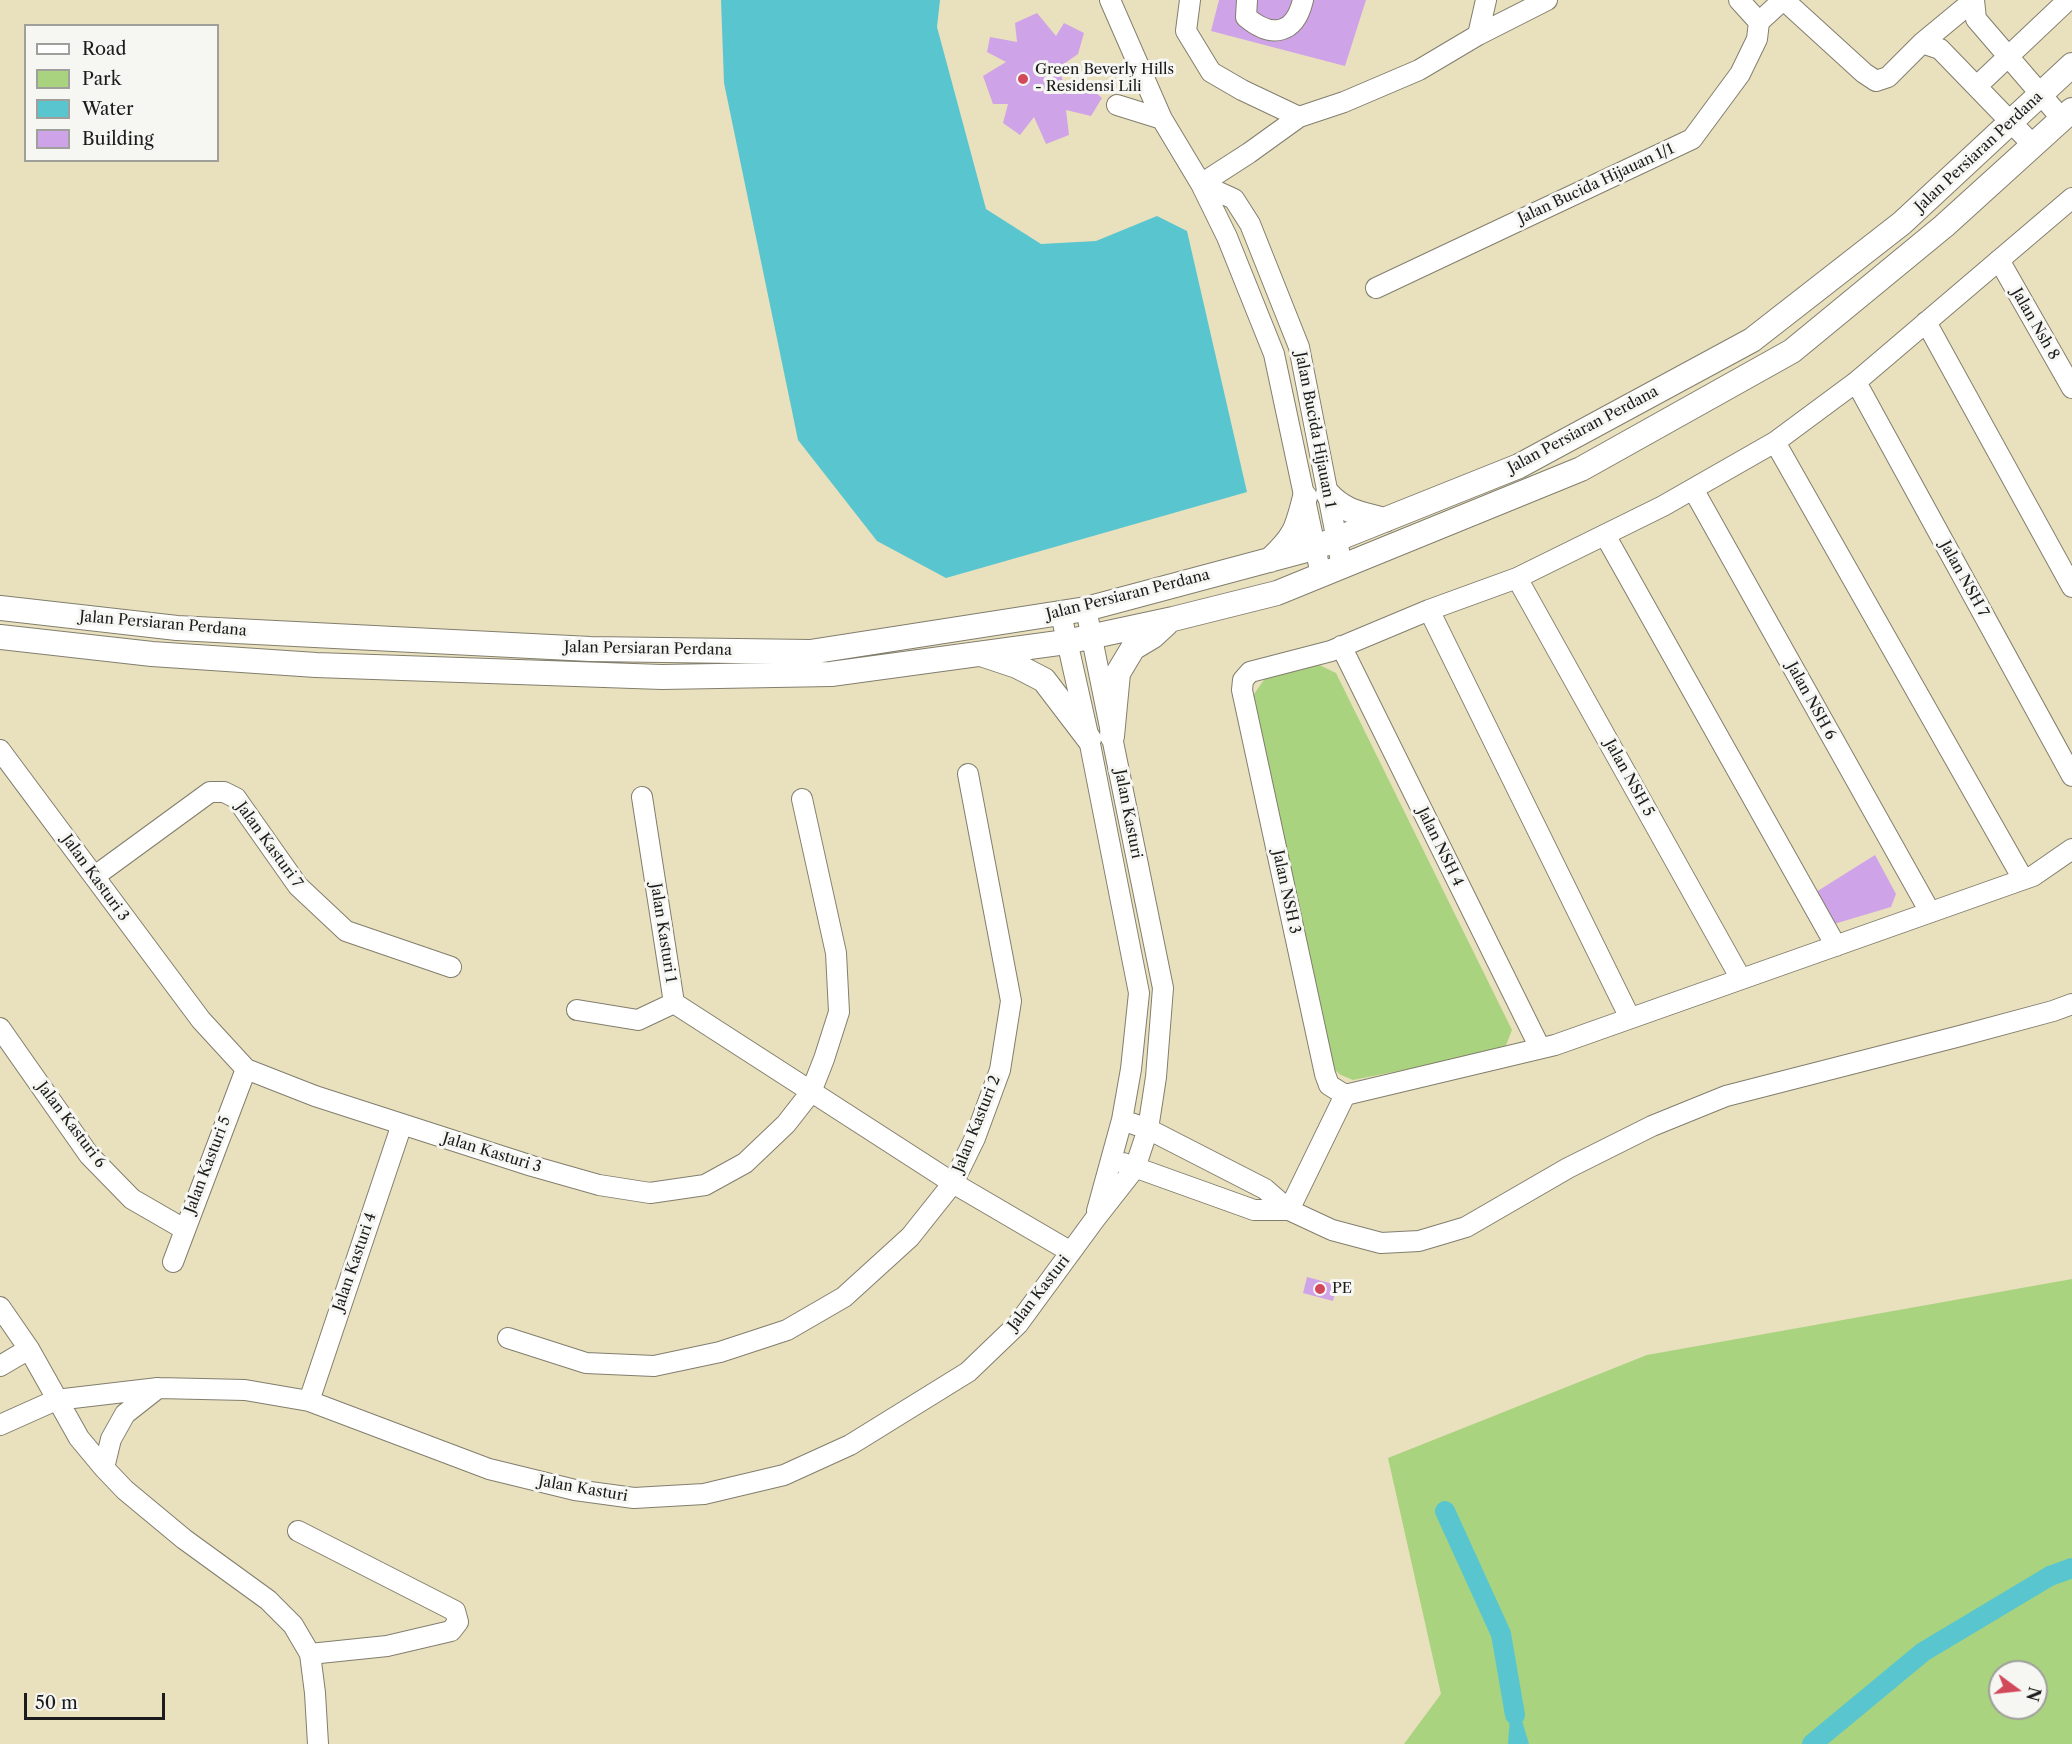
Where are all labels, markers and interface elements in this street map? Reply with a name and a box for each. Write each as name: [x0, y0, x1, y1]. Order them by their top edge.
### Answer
legend: [24, 24, 219, 162]
text: Road: [82, 38, 127, 60]
place label: Green Beverly Hills - Residensi Lili: [1035, 61, 1174, 96]
text: Park: [82, 68, 121, 90]
marker: Green Beverly Hills - Residensi Lili: [1016, 72, 1030, 86]
street label: Jalan Persiaran Perdana: [1911, 88, 2047, 216]
text: Water: [82, 98, 134, 120]
text: Building: [82, 128, 154, 150]
street label: Jalan Bucida Hijauan 1/1: [1515, 140, 1677, 228]
street label: Jalan Nsh 8: [2007, 285, 2063, 363]
street label: Jalan Bucida Hijauan 1: [1291, 351, 1339, 509]
street label: Jalan Persiaran Perdana: [1505, 383, 1661, 477]
street label: Jalan NSH 7: [1936, 538, 1992, 620]
street label: Jalan Persiaran Perdana: [1044, 566, 1212, 624]
street label: Jalan Persiaran Perdana: [79, 608, 247, 640]
street label: Jalan Persiaran Perdana: [564, 639, 732, 659]
street label: Jalan NSH 6: [1782, 659, 1840, 743]
street label: Jalan NSH 5: [1600, 736, 1658, 820]
street label: Jalan Kasturi: [1111, 768, 1145, 860]
street label: Jalan Kasturi 7: [232, 799, 306, 891]
street label: Jalan NSH 4: [1413, 805, 1467, 889]
street label: Jalan Kasturi 3: [58, 831, 132, 925]
street label: Jalan NSH 3: [1268, 848, 1304, 936]
street label: Jalan Kasturi 1: [646, 882, 680, 984]
street label: Jalan Kasturi 2: [949, 1073, 1005, 1175]
street label: Jalan Kasturi 6: [33, 1078, 109, 1172]
street label: Jalan Kasturi 5: [181, 1114, 235, 1216]
street label: Jalan Kasturi 3: [440, 1129, 544, 1177]
street label: Jalan Kasturi 4: [330, 1210, 380, 1314]
street label: Jalan Kasturi: [1004, 1252, 1074, 1334]
place label: PE: [1332, 1280, 1352, 1298]
marker: PE: [1313, 1282, 1327, 1296]
street label: Jalan Kasturi: [537, 1472, 629, 1506]
north arrow: [1988, 1660, 2048, 1720]
scale bar: [27, 1681, 168, 1719]
text: N: [2022, 1685, 2045, 1703]
text: 50 m: [35, 1692, 78, 1714]

